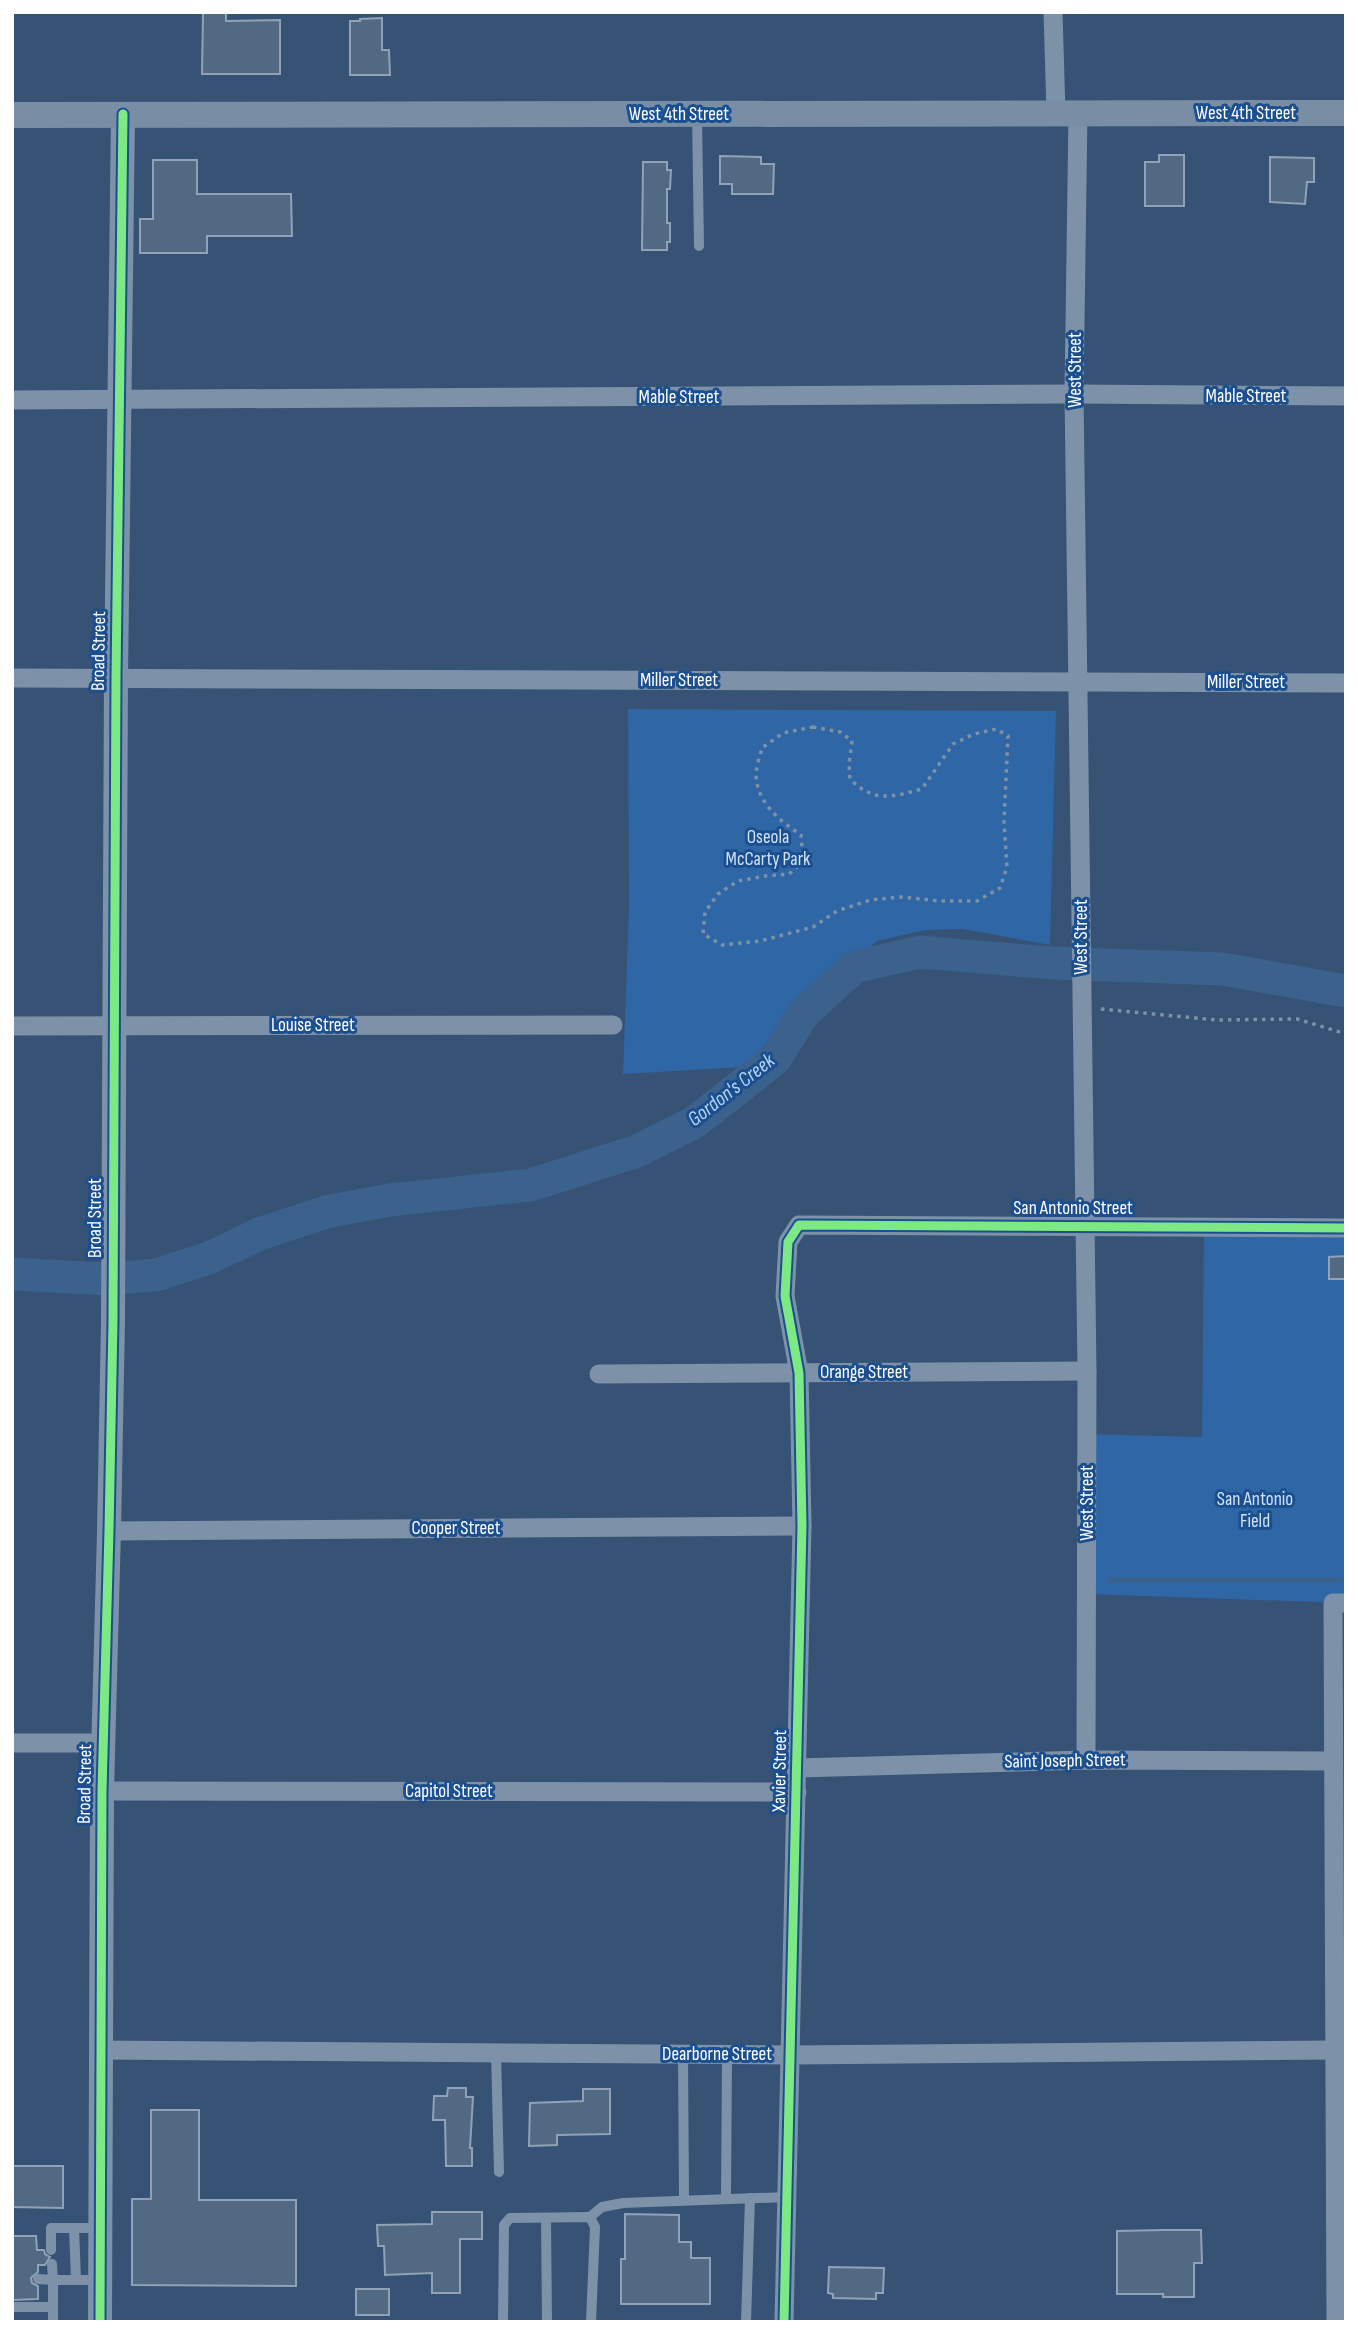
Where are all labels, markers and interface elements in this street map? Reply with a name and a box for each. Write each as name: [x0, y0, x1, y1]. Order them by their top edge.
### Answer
street label: West 4th Street: [1196, 102, 1296, 125]
street label: West 4th Street: [629, 103, 729, 126]
street label: West Street: [1064, 332, 1087, 408]
street label: Mable Street: [1206, 385, 1287, 408]
street label: Mable Street: [639, 386, 720, 409]
street label: Broad Street: [87, 611, 111, 691]
street label: Miller Street: [640, 669, 718, 692]
street label: Miller Street: [1207, 671, 1285, 694]
park label: Oseola McCarty Park: [726, 826, 811, 871]
street label: West Street: [1070, 899, 1093, 975]
street label: Louise Street: [271, 1014, 355, 1037]
water label: Gordon's Creek: [682, 1048, 780, 1132]
street label: Broad Street: [84, 1178, 107, 1258]
street label: San Antonio Street: [1013, 1197, 1133, 1220]
street label: Orange Street: [820, 1361, 908, 1384]
street label: West Street: [1076, 1465, 1099, 1541]
park label: San Antonio Field: [1217, 1488, 1293, 1533]
street label: Cooper Street: [412, 1517, 501, 1540]
street label: Xavier Street: [768, 1730, 792, 1813]
street label: Broad Street: [73, 1744, 97, 1824]
street label: Saint Joseph Street: [1004, 1748, 1126, 1774]
street label: Capitol Street: [405, 1780, 493, 1803]
street label: Dearborne Street: [662, 2043, 772, 2066]

